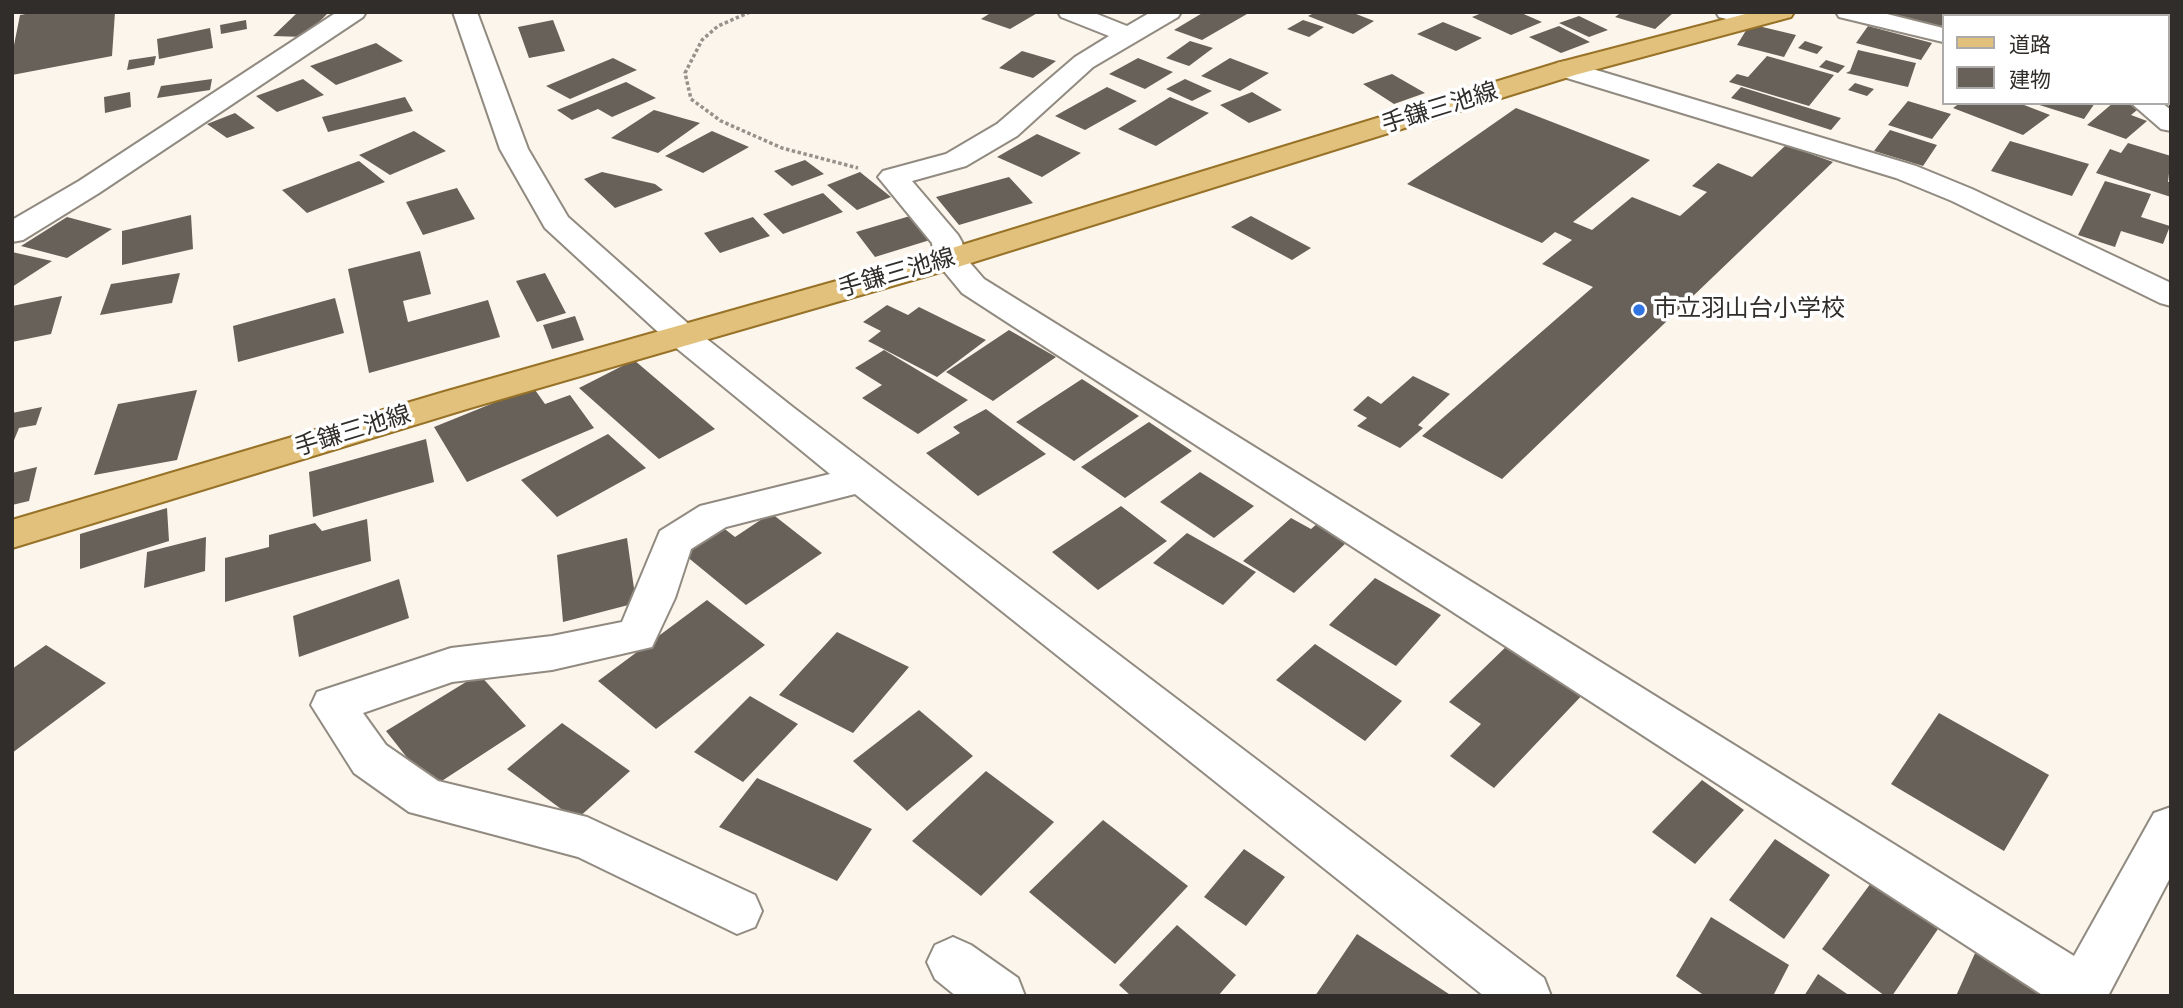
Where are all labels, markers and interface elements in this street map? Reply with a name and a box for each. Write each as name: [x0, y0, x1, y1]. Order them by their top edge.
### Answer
legend: [1941, 14, 2169, 105]
text: 道路: [2009, 33, 2051, 57]
text: 建物: [2009, 68, 2051, 92]
street label: 手鎌三池線: [1378, 78, 1502, 140]
street label: 手鎌三池線: [835, 244, 959, 304]
place label: 市立羽山台小学校: [1653, 296, 1845, 324]
marker: 市立羽山台小学校: [1631, 302, 1647, 318]
street label: 手鎌三池線: [291, 401, 415, 463]

